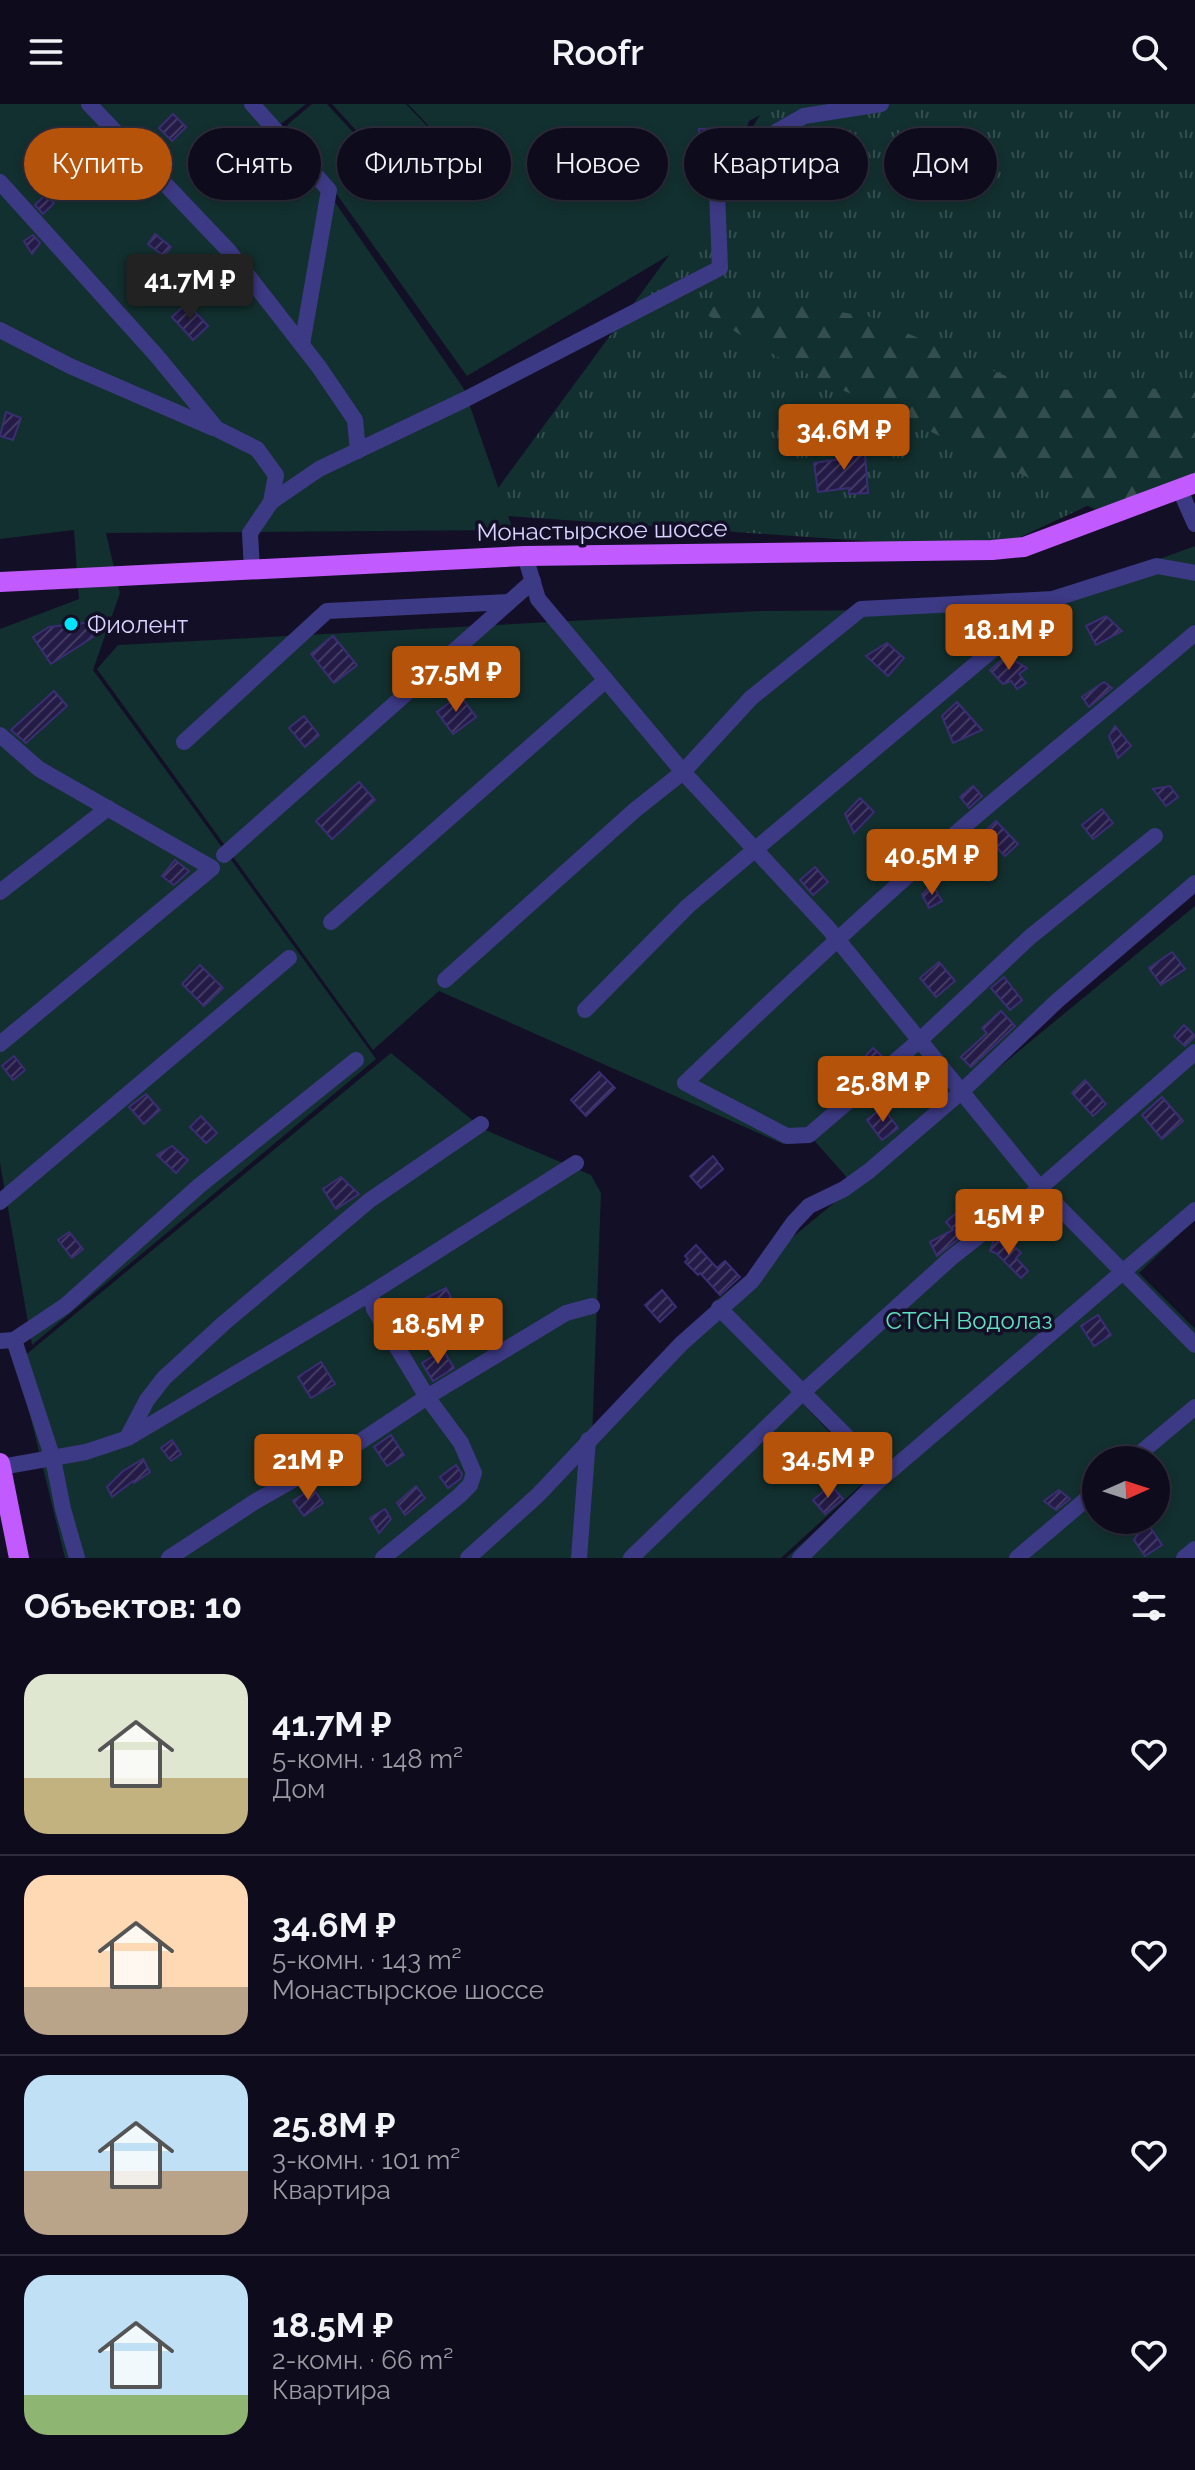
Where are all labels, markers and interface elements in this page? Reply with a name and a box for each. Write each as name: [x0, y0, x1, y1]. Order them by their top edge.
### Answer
icon: menu: [24, 30, 68, 74]
icon: search: [1127, 30, 1171, 74]
text: Roofr: [551, 31, 644, 73]
chip: Купить: [24, 128, 172, 200]
chip: Снять: [188, 128, 321, 200]
chip: Фильтры: [337, 128, 511, 200]
chip: Новое: [527, 128, 668, 200]
chip: Квартира: [684, 128, 868, 200]
chip: Дом: [884, 128, 997, 200]
pin: 41.7M ₽: [116, 254, 264, 322]
text: 41.7M ₽: [144, 265, 236, 295]
pin: 34.6M ₽: [770, 404, 918, 472]
text: 34.6M ₽: [797, 415, 891, 445]
street label: Монастырское шоссе: [476, 513, 728, 547]
pin: 18.1M ₽: [935, 604, 1083, 672]
place label: Фиолент: [87, 610, 189, 639]
marker: Фиолент: [62, 615, 80, 633]
text: 18.1M ₽: [963, 615, 1055, 645]
pin: 37.5M ₽: [382, 646, 530, 714]
text: 37.5M ₽: [410, 657, 502, 687]
pin: 40.5M ₽: [858, 829, 1006, 897]
text: 40.5M ₽: [885, 840, 979, 870]
pin: 25.8M ₽: [809, 1056, 957, 1124]
text: 25.8M ₽: [836, 1067, 930, 1097]
pin: 15M ₽: [953, 1189, 1065, 1257]
text: 15M ₽: [973, 1200, 1045, 1230]
pin: 18.5M ₽: [364, 1298, 512, 1366]
park label: СТСН Водолаз: [885, 1306, 1053, 1335]
text: 18.5M ₽: [392, 1309, 484, 1339]
pin: 34.5M ₽: [754, 1432, 902, 1500]
pin: 21M ₽: [252, 1434, 364, 1502]
text: 34.5M ₽: [781, 1443, 875, 1473]
text: 21M ₽: [272, 1445, 344, 1475]
north arrow: [1082, 1446, 1170, 1534]
map controls: [1082, 1446, 1170, 1534]
icon: filters: [1127, 1584, 1171, 1628]
text: Объектов: 10: [24, 1586, 242, 1626]
text: 41.7M ₽: [272, 1704, 392, 1744]
icon: home: [88, 1706, 184, 1802]
icon: heart: [1127, 1732, 1171, 1776]
text: 5-комн. · 148 m²: [272, 1744, 463, 1774]
text: Дом: [272, 1774, 325, 1804]
text: 34.6M ₽: [272, 1905, 396, 1945]
icon: home: [88, 1907, 184, 2003]
icon: heart: [1127, 1933, 1171, 1977]
text: 5-комн. · 143 m²: [272, 1945, 462, 1975]
text: Монастырское шоссе: [272, 1975, 544, 2005]
text: 25.8M ₽: [272, 2105, 396, 2145]
icon: home: [88, 2107, 184, 2203]
icon: heart: [1127, 2133, 1171, 2177]
text: 3-комн. · 101 m²: [272, 2145, 460, 2175]
text: Квартира: [272, 2175, 391, 2205]
text: 18.5M ₽: [272, 2305, 393, 2345]
icon: home: [88, 2307, 184, 2403]
icon: heart: [1127, 2333, 1171, 2377]
text: 2-комн. · 66 m²: [272, 2345, 453, 2375]
text: Квартира: [272, 2375, 391, 2405]

